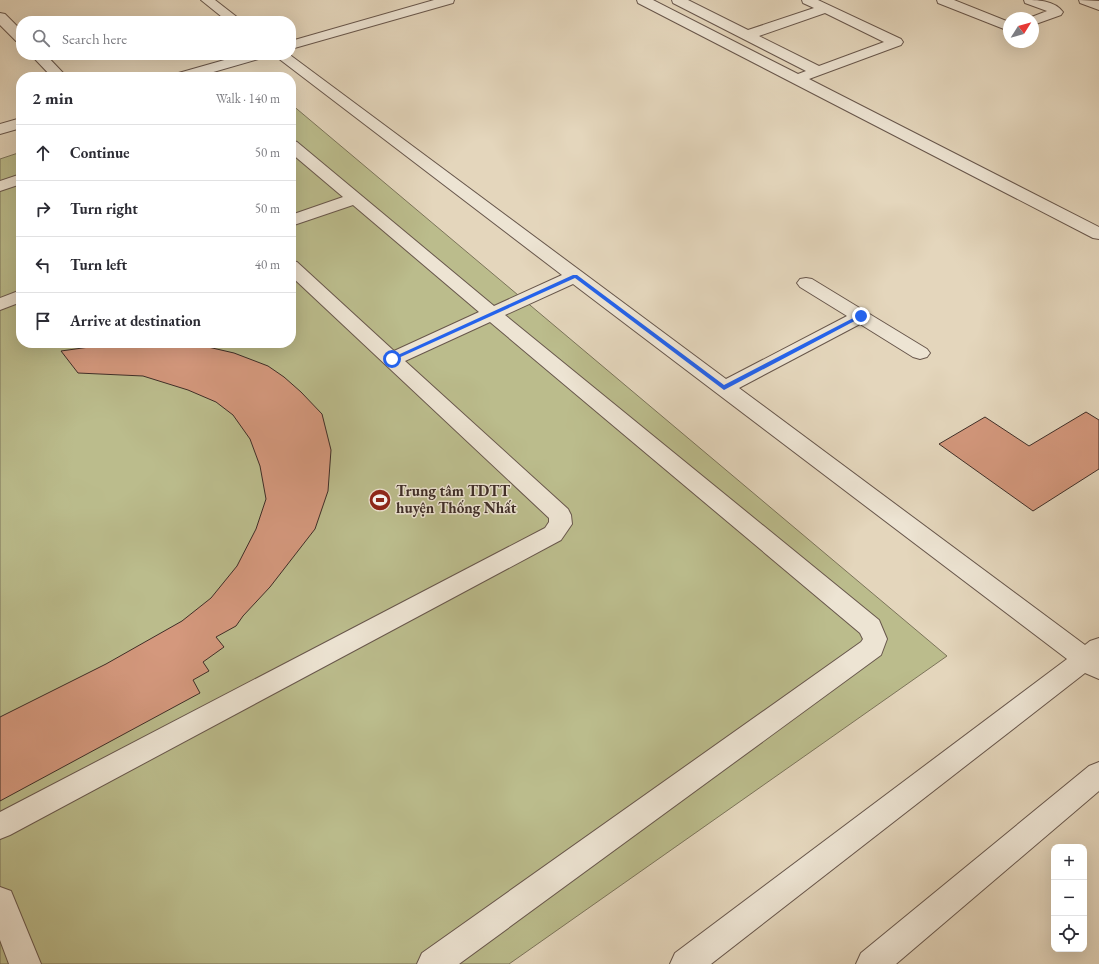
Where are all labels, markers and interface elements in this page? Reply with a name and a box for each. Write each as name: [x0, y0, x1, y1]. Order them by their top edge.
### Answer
north arrow: [1003, 12, 1039, 48]
search box: [16, 16, 296, 60]
icon: search: [30, 27, 52, 49]
text: Search here: [62, 29, 127, 48]
text: 2 min: [32, 87, 73, 109]
text: Walk · 140 m: [216, 90, 280, 107]
icon: ahead: [32, 142, 54, 164]
text: Continue: [70, 143, 130, 162]
text: 50 m: [255, 144, 280, 161]
icon: right: [32, 198, 54, 220]
text: Turn right: [70, 199, 138, 218]
text: 50 m: [255, 200, 280, 217]
icon: left: [32, 254, 54, 276]
text: Turn left: [70, 255, 127, 274]
text: 40 m: [255, 256, 280, 273]
route end: [852, 307, 870, 325]
icon: arrive: [32, 310, 54, 332]
text: Arrive at destination: [70, 311, 201, 330]
route start: [383, 350, 401, 368]
place label: Trung tâm TDTT huyện Thống Nhất: [396, 481, 517, 517]
sports icon: Trung tâm TDTT huyện Thống Nhất: [367, 487, 393, 513]
map controls: [1051, 844, 1087, 952]
button: +: [1051, 844, 1087, 880]
button: −: [1051, 880, 1087, 916]
button: locate: [1051, 916, 1087, 952]

